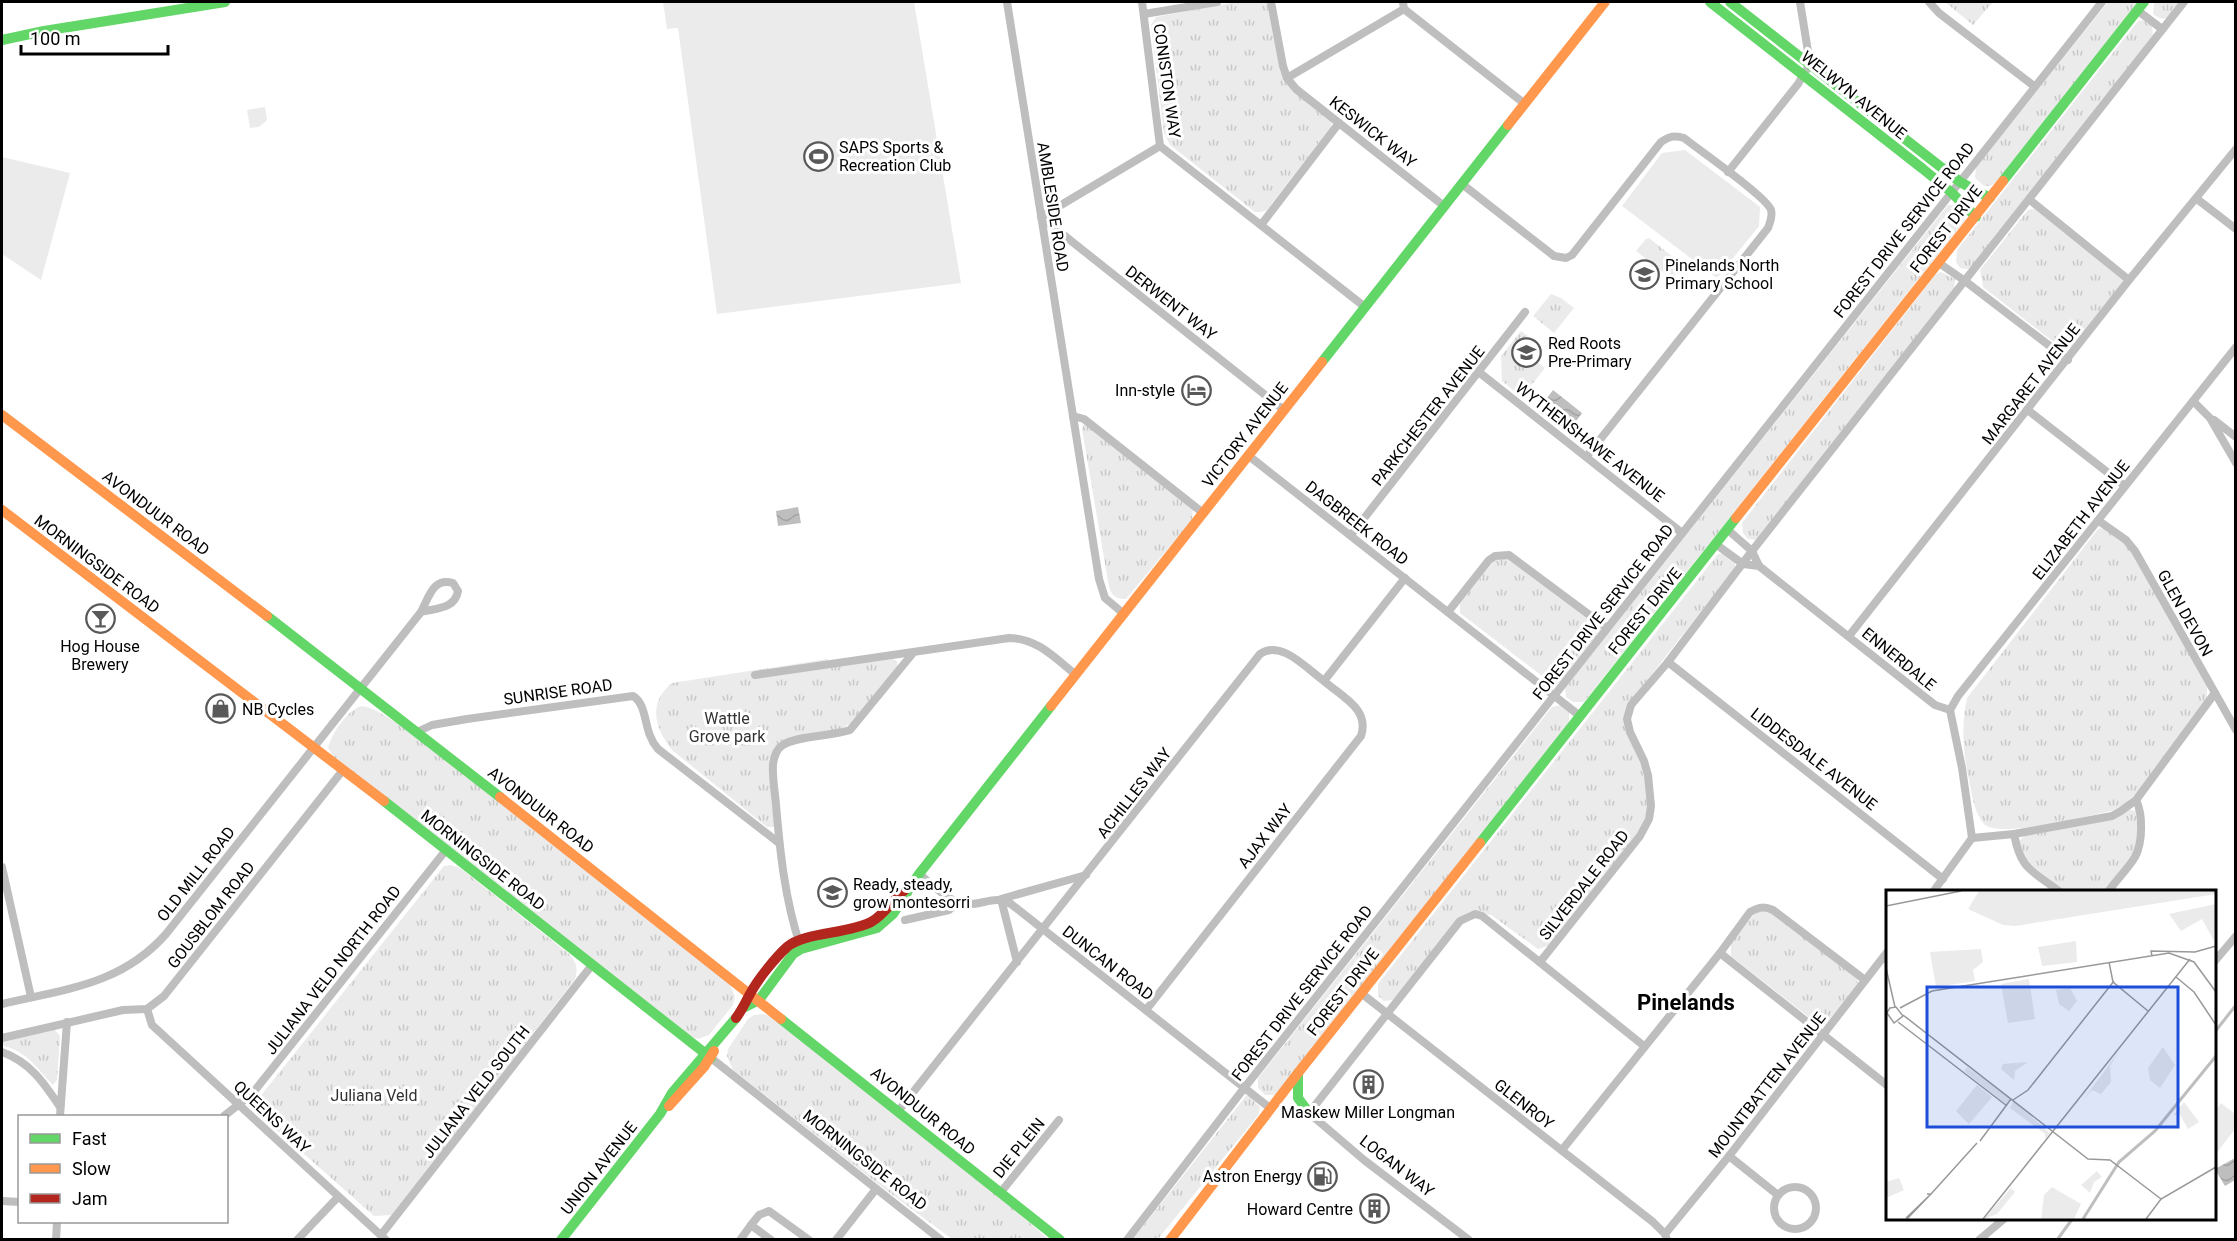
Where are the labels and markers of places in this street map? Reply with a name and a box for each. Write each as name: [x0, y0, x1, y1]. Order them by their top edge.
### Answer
place label: SAPS Sports & Recreation Club: [839, 138, 951, 175]
sports icon: SAPS Sports & Recreation Club: [802, 140, 834, 172]
place label: Pinelands North Primary School: [1665, 256, 1779, 293]
school or university icon: Pinelands North Primary School: [1628, 258, 1660, 290]
place label: Red Roots Pre-Primary: [1548, 334, 1632, 371]
school or university icon: Red Roots Pre-Primary: [1511, 336, 1543, 368]
hotel icon: Inn-style: [1180, 374, 1212, 406]
place label: Inn-style: [1115, 381, 1175, 400]
bar icon: Hog House Brewery: [84, 602, 116, 634]
place label: Hog House Brewery: [60, 637, 140, 674]
shop icon: NB Cycles: [205, 693, 237, 725]
place label: NB Cycles: [242, 700, 314, 719]
place label: Ready, steady, grow montesorri: [853, 875, 970, 912]
school or university icon: Ready, steady, grow montesorri: [816, 877, 848, 909]
building icon: Maskew Miller Longman: [1352, 1068, 1384, 1100]
place label: Maskew Miller Longman: [1281, 1103, 1455, 1122]
fuel station icon: Astron Energy: [1307, 1160, 1339, 1192]
place label: Astron Energy: [1203, 1167, 1302, 1186]
building icon: Howard Centre: [1358, 1193, 1390, 1225]
place label: Howard Centre: [1247, 1200, 1353, 1219]

